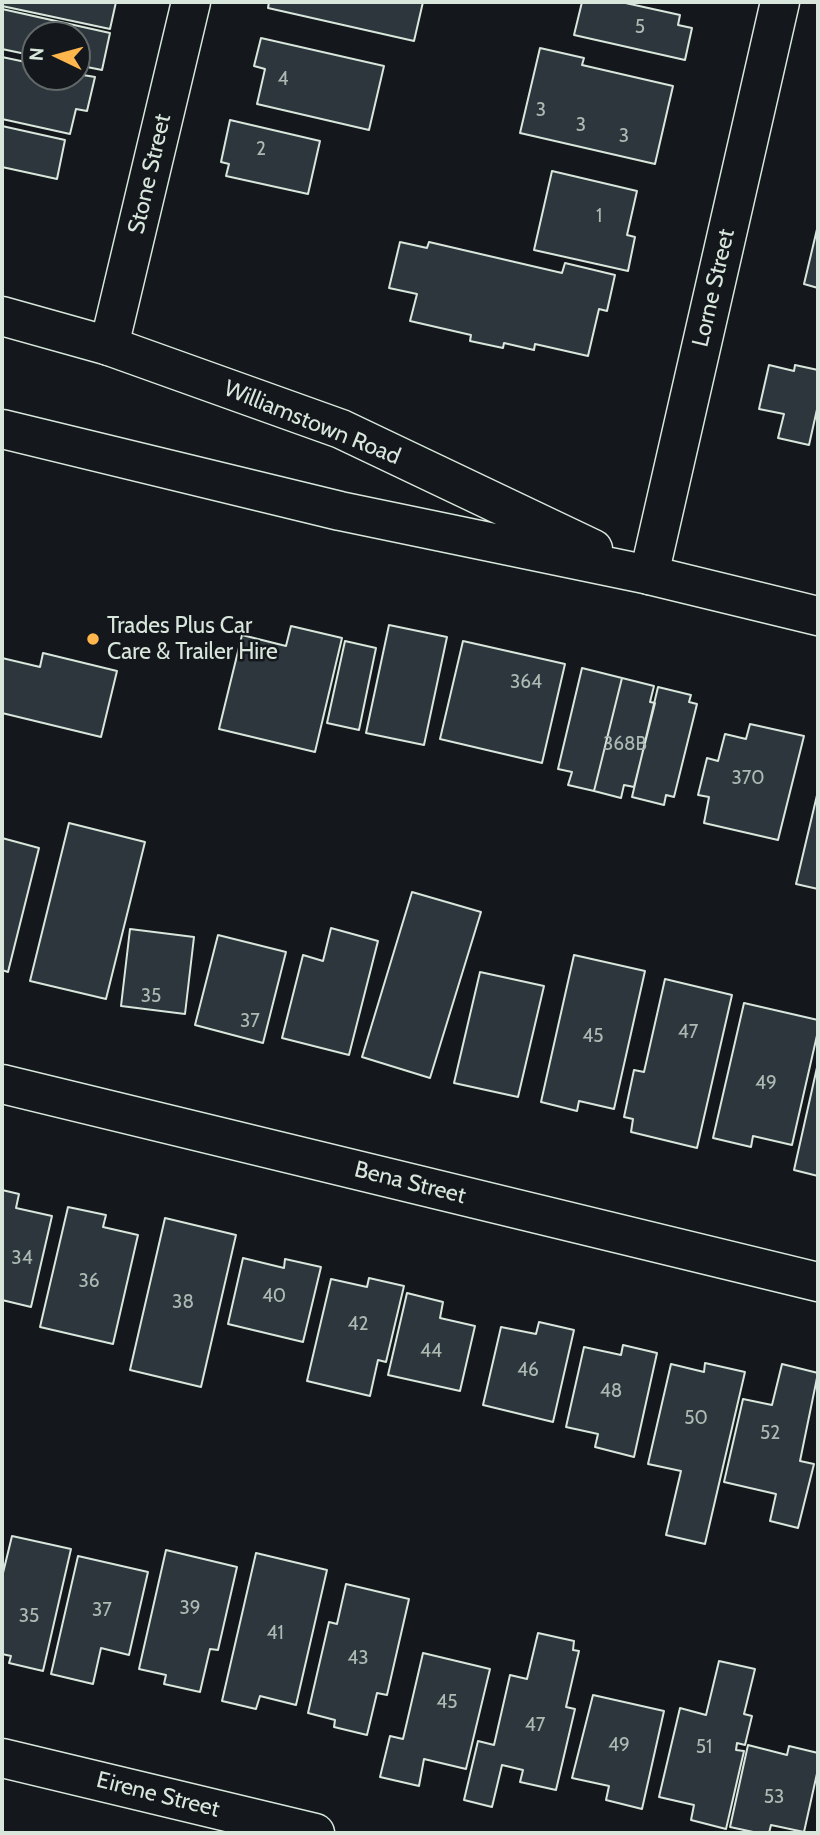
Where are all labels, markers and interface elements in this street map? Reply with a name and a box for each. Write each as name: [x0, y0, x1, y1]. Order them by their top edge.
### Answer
house number: 5: [635, 16, 645, 38]
north arrow: [21, 21, 91, 91]
text: N: [25, 47, 49, 62]
house number: 4: [278, 68, 288, 90]
house number: 3: [536, 99, 546, 121]
street label: Stone Street: [123, 111, 177, 237]
house number: 3: [576, 114, 586, 136]
house number: 3: [619, 125, 629, 147]
house number: 2: [256, 138, 266, 160]
house number: 1: [596, 205, 602, 227]
street label: Lorne Street: [687, 226, 741, 350]
street label: Williamstown Road: [220, 375, 404, 471]
place label: Trades Plus Car Care & Trailer Hire: [107, 612, 278, 666]
marker: Trades Plus Car Care & Trailer Hire: [85, 631, 101, 647]
house number: 364: [510, 671, 542, 693]
house number: 368B: [603, 733, 647, 755]
house number: 370: [732, 767, 764, 789]
house number: 35: [141, 985, 161, 1007]
house number: 37: [240, 1010, 260, 1032]
house number: 47: [678, 1021, 698, 1043]
house number: 45: [582, 1025, 604, 1047]
house number: 49: [755, 1072, 777, 1094]
street label: Bena Street: [352, 1156, 468, 1210]
house number: 34: [11, 1247, 33, 1269]
house number: 36: [78, 1270, 100, 1292]
house number: 40: [262, 1285, 286, 1307]
house number: 38: [172, 1291, 194, 1313]
house number: 42: [348, 1313, 368, 1335]
house number: 44: [420, 1340, 442, 1362]
house number: 46: [517, 1359, 539, 1381]
house number: 48: [600, 1380, 622, 1402]
house number: 50: [684, 1407, 708, 1429]
house number: 52: [760, 1422, 780, 1444]
house number: 39: [179, 1597, 201, 1619]
house number: 37: [92, 1599, 112, 1621]
house number: 35: [19, 1605, 39, 1627]
house number: 41: [266, 1622, 284, 1644]
house number: 43: [347, 1647, 369, 1669]
house number: 45: [436, 1691, 458, 1713]
house number: 47: [525, 1714, 545, 1736]
house number: 49: [608, 1734, 630, 1756]
house number: 51: [696, 1736, 712, 1758]
street label: Eirene Street: [94, 1766, 222, 1824]
house number: 53: [764, 1786, 784, 1808]

